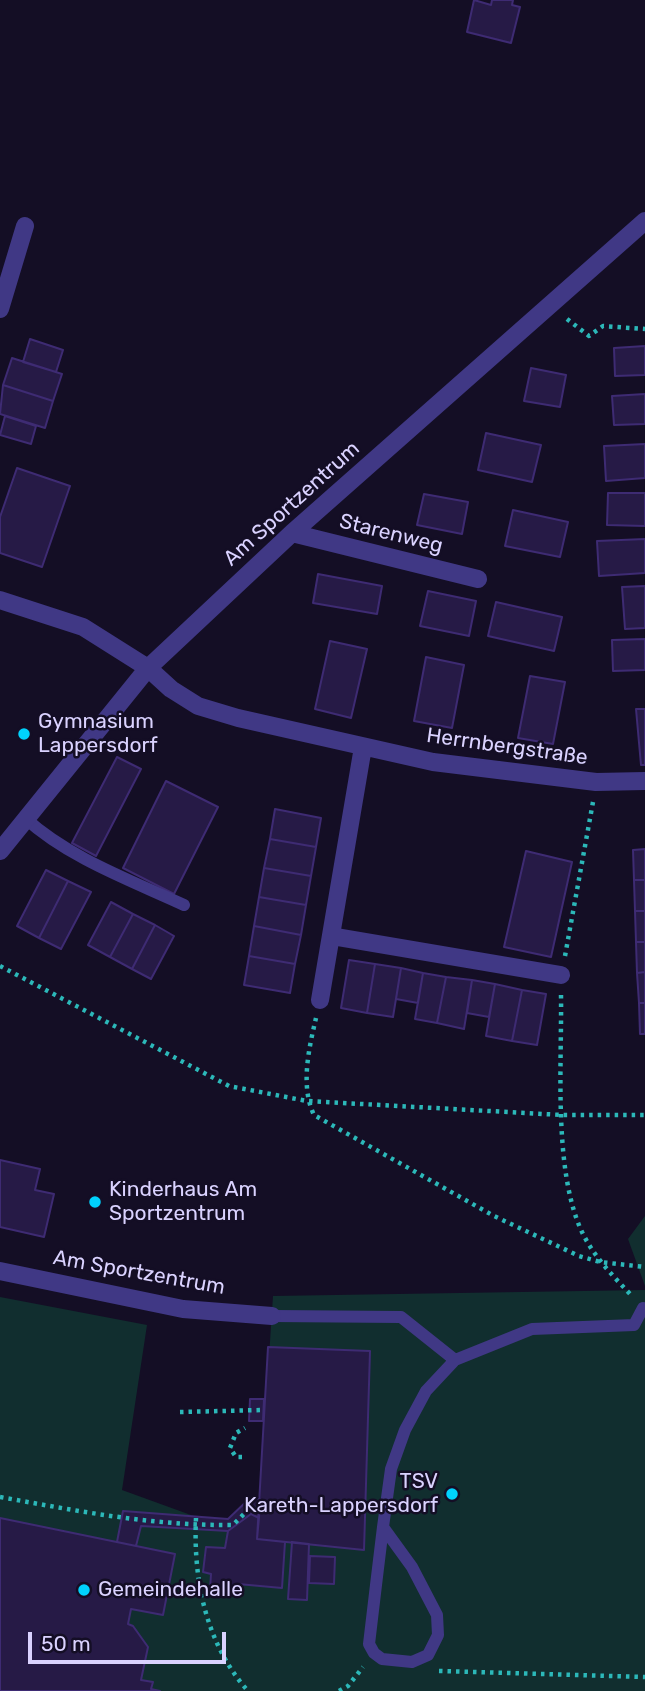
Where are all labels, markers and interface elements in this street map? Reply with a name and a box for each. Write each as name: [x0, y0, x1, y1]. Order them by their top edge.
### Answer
street label: Am Sportzentrum: [219, 436, 365, 572]
street label: Starenweg: [337, 509, 445, 559]
place label: Gymnasium Lappersdorf: [38, 709, 158, 759]
street label: Herrnbergstraße: [425, 723, 589, 771]
marker: Gymnasium Lappersdorf: [16, 726, 32, 742]
place label: Kinderhaus Am Sportzentrum: [109, 1177, 257, 1227]
marker: Kinderhaus Am Sportzentrum: [87, 1194, 103, 1210]
street label: Am Sportzentrum: [51, 1245, 227, 1301]
place label: TSV Kareth-Lappersdorf: [244, 1469, 438, 1519]
marker: TSV Kareth-Lappersdorf: [444, 1486, 460, 1502]
place label: Gemeindehalle: [98, 1577, 243, 1603]
marker: Gemeindehalle: [76, 1582, 92, 1598]
scale bar: [32, 1618, 229, 1662]
text: 50 m: [41, 1631, 91, 1656]

